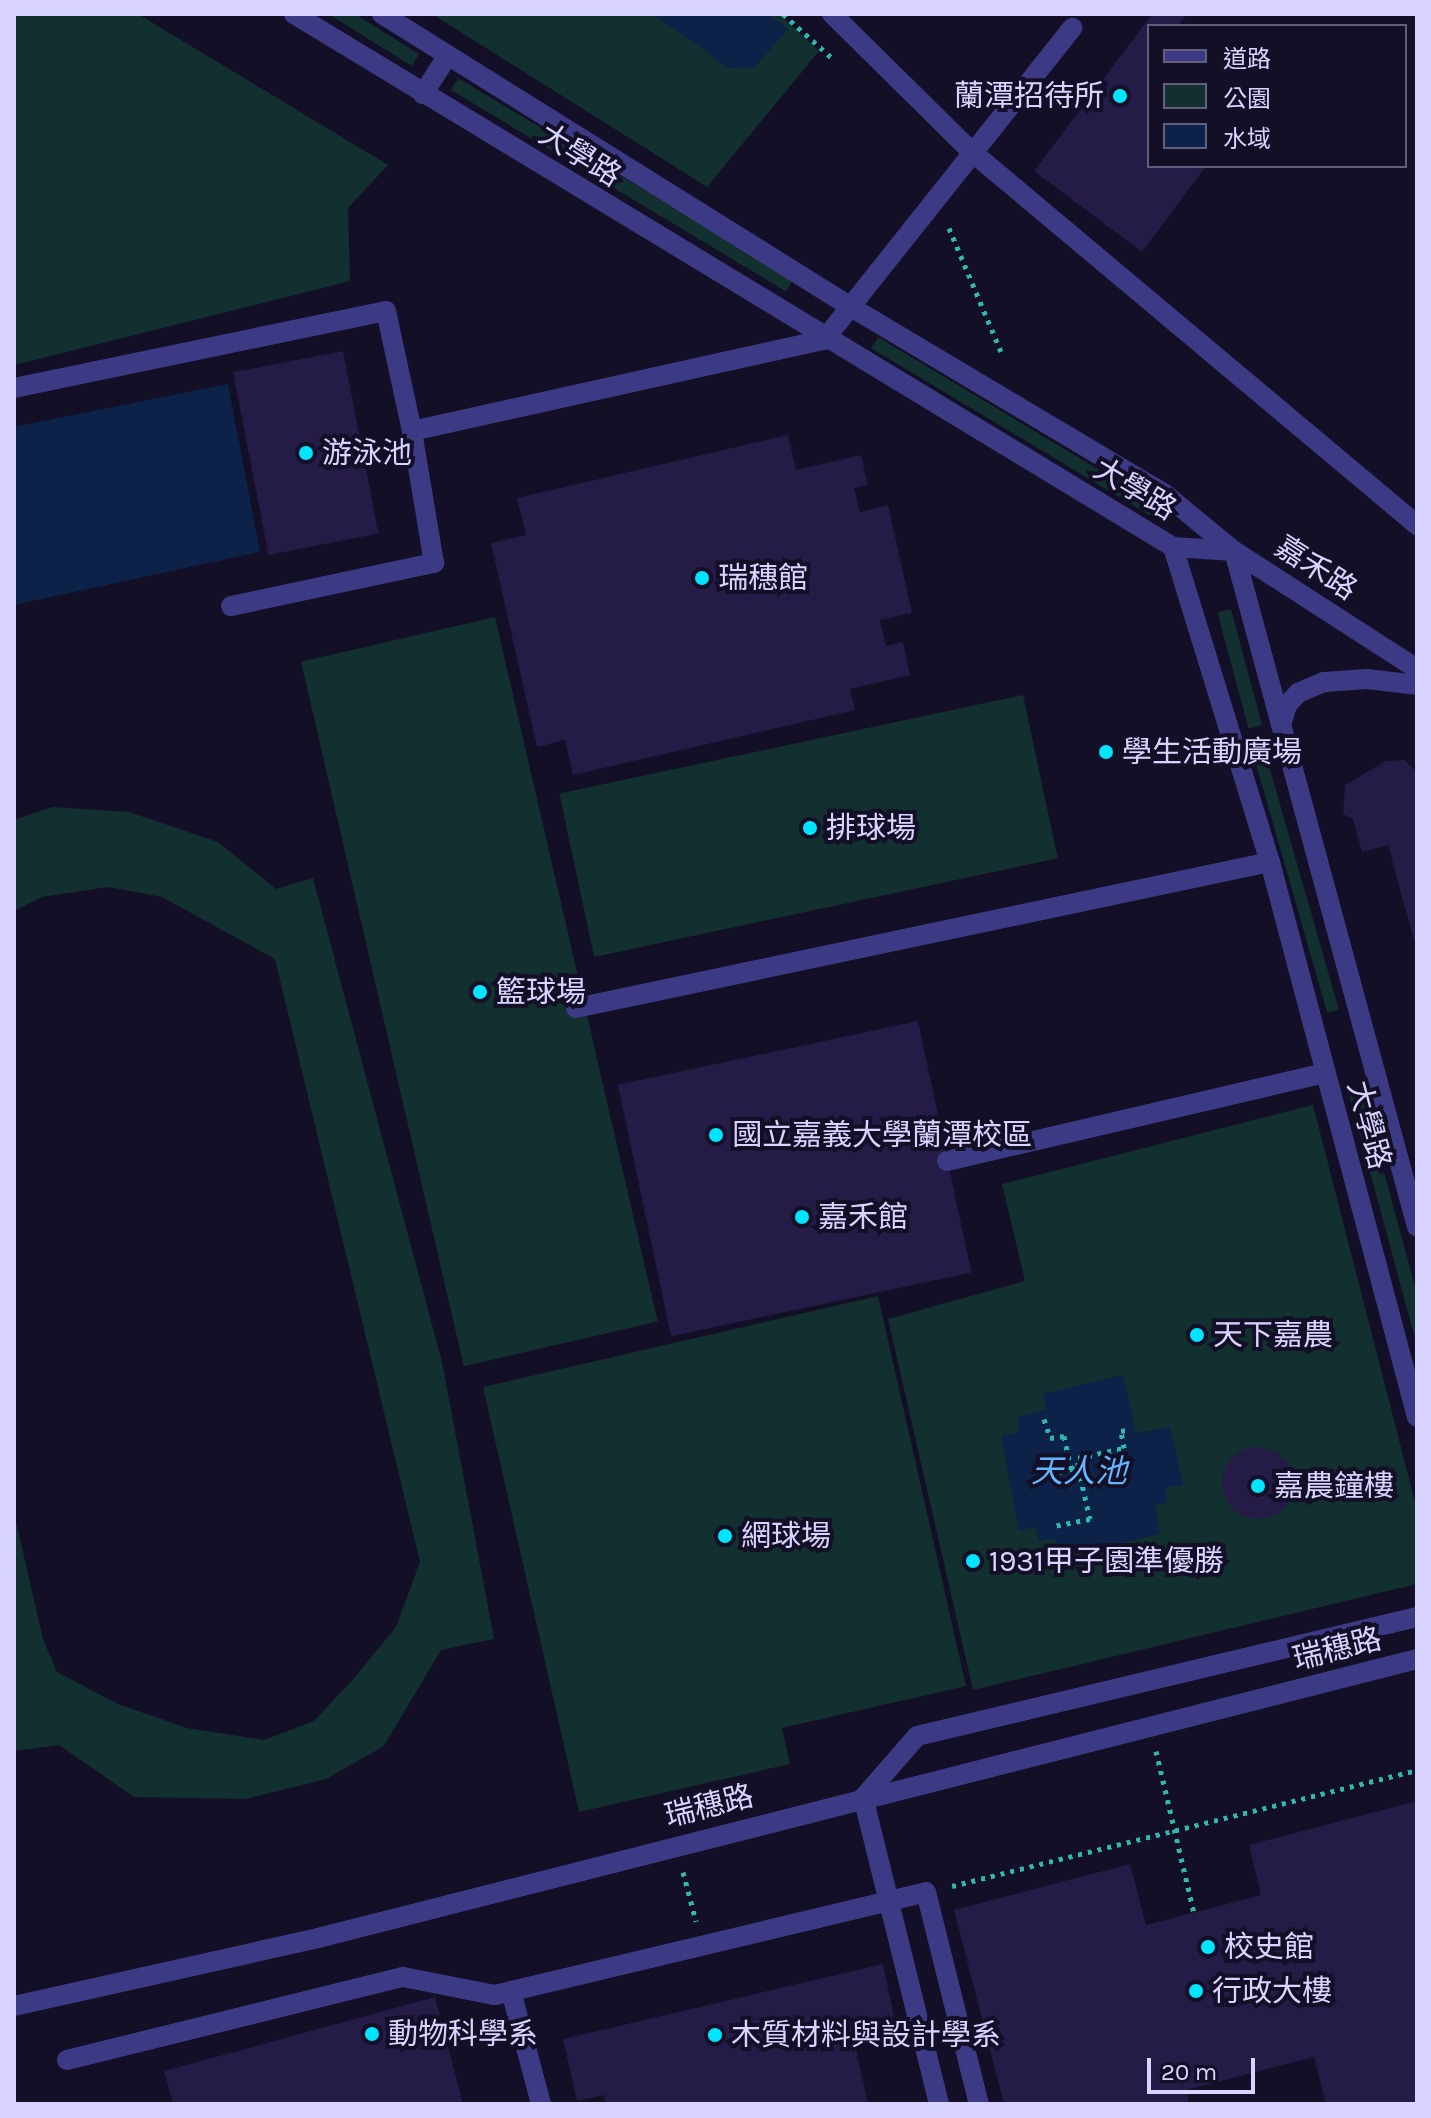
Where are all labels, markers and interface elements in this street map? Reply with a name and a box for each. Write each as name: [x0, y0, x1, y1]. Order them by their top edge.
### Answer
legend: [1147, 24, 1407, 168]
text: 道路: [1223, 45, 1271, 73]
place label: 蘭潭招待所: [954, 78, 1104, 114]
text: 公園: [1223, 85, 1271, 113]
marker: 蘭潭招待所: [1111, 87, 1129, 105]
street label: 大學路: [532, 116, 628, 194]
text: 水域: [1223, 125, 1271, 153]
place label: 游泳池: [322, 435, 412, 471]
marker: 游泳池: [297, 444, 315, 462]
street label: 大學路: [1087, 450, 1183, 528]
street label: 嘉禾路: [1268, 528, 1364, 608]
place label: 瑞穗館: [718, 560, 808, 596]
marker: 瑞穗館: [693, 569, 711, 587]
place label: 學生活動廣場: [1122, 734, 1302, 770]
marker: 學生活動廣場: [1097, 743, 1115, 761]
place label: 排球場: [826, 810, 916, 846]
marker: 排球場: [801, 819, 819, 837]
place label: 籃球場: [496, 974, 586, 1010]
marker: 籃球場: [471, 983, 489, 1001]
street label: 大學路: [1340, 1077, 1398, 1173]
place label: 國立嘉義大學蘭潭校區: [732, 1117, 1032, 1153]
marker: 國立嘉義大學蘭潭校區: [707, 1126, 725, 1144]
place label: 嘉禾館: [818, 1199, 908, 1235]
marker: 嘉禾館: [793, 1208, 811, 1226]
place label: 天下嘉農: [1213, 1317, 1333, 1353]
marker: 天下嘉農: [1188, 1326, 1206, 1344]
water label: 天人池: [1031, 1453, 1127, 1491]
place label: 嘉農鐘樓: [1274, 1468, 1394, 1504]
marker: 嘉農鐘樓: [1249, 1477, 1267, 1495]
place label: 網球場: [741, 1518, 831, 1554]
marker: 網球場: [716, 1527, 734, 1545]
place label: 1931甲子園準優勝: [989, 1543, 1224, 1579]
marker: 1931甲子園準優勝: [964, 1552, 982, 1570]
street label: 瑞穗路: [1289, 1621, 1385, 1677]
street label: 瑞穗路: [661, 1778, 757, 1834]
place label: 校史館: [1224, 1929, 1314, 1965]
marker: 校史館: [1199, 1938, 1217, 1956]
place label: 行政大樓: [1212, 1973, 1332, 2009]
marker: 行政大樓: [1187, 1982, 1205, 2000]
place label: 動物科學系: [388, 2016, 538, 2052]
place label: 木質材料與設計學系: [731, 2017, 1001, 2053]
marker: 動物科學系: [363, 2025, 381, 2043]
marker: 木質材料與設計學系: [706, 2026, 724, 2044]
scale bar: [1151, 2042, 1259, 2092]
text: 20 m: [1161, 2058, 1217, 2086]

